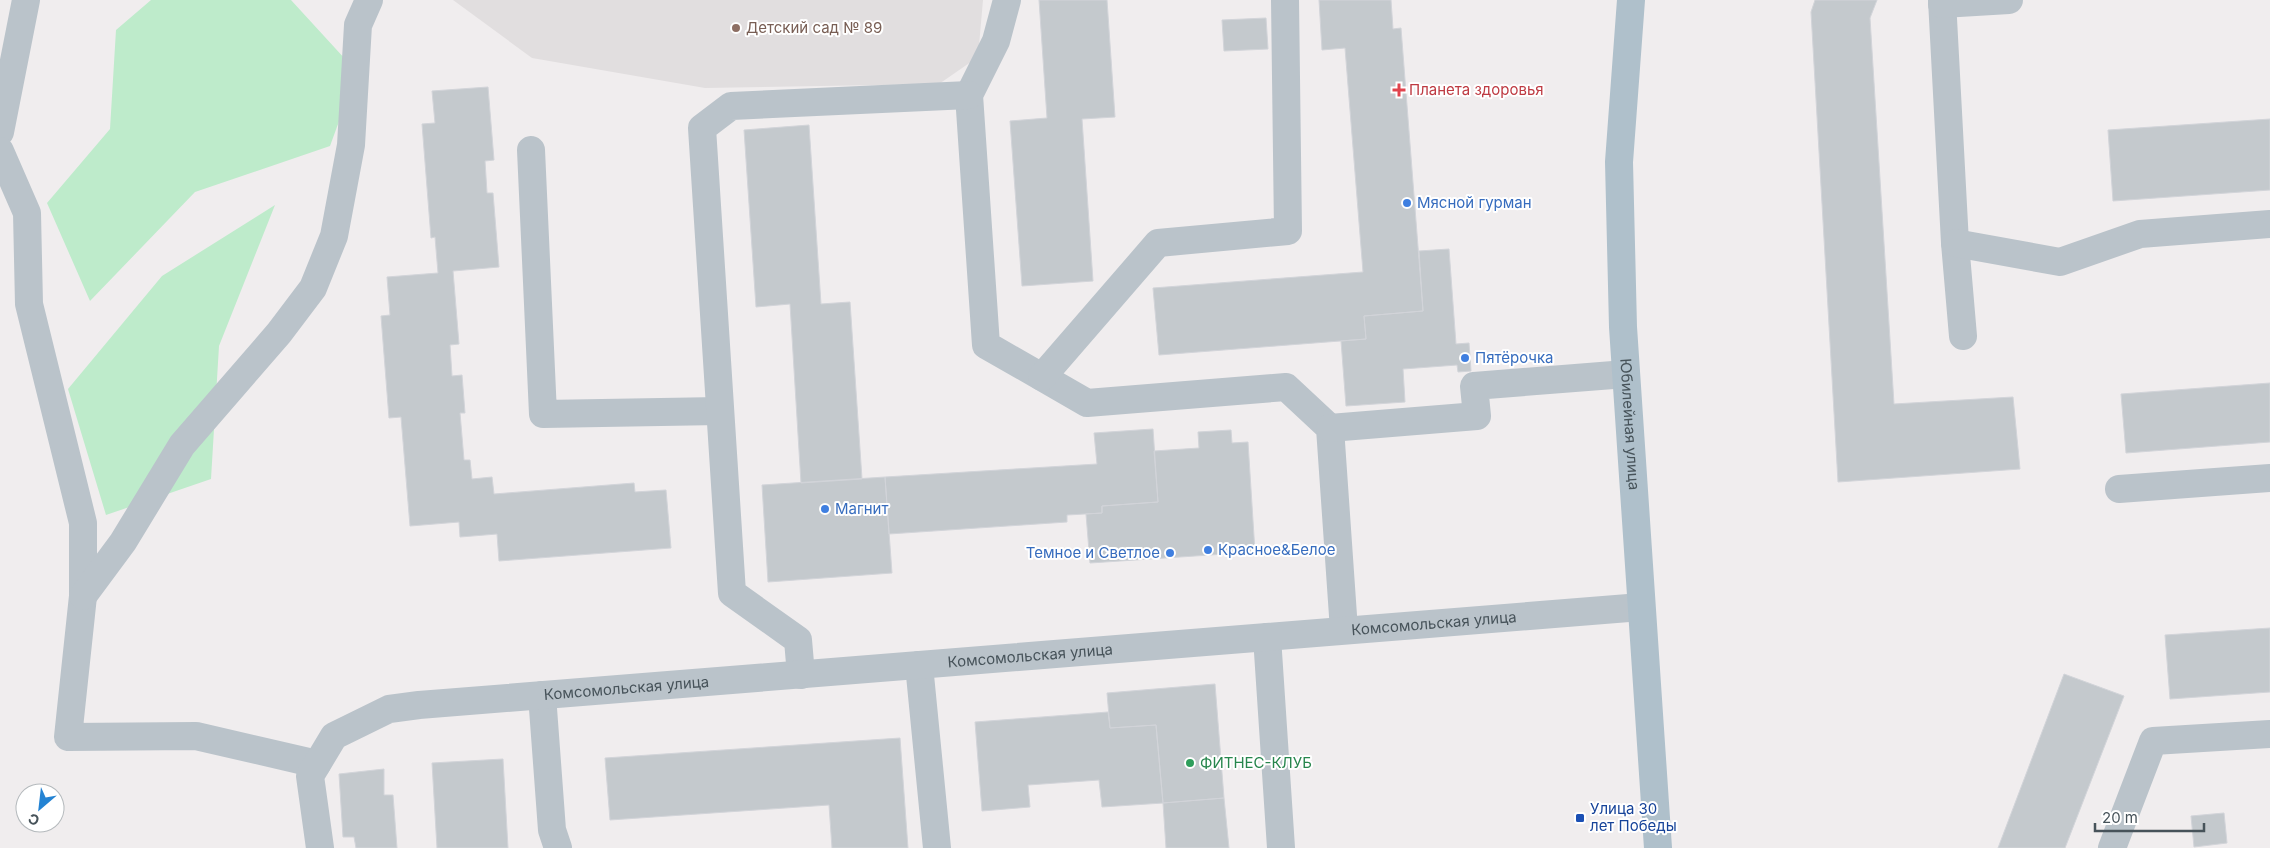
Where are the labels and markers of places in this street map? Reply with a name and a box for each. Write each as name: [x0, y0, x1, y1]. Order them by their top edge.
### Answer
place label: Детский сад № 89: [746, 18, 882, 37]
marker: Детский сад № 89: [730, 22, 742, 34]
place label: Планета здоровья: [1409, 80, 1544, 99]
marker: Планета здоровья: [1393, 84, 1405, 96]
place label: Мясной гурман: [1417, 193, 1532, 212]
marker: Мясной гурман: [1401, 197, 1413, 209]
place label: Пятёрочка: [1475, 348, 1554, 367]
marker: Пятёрочка: [1459, 352, 1471, 364]
place label: Магнит: [835, 499, 888, 518]
marker: Магнит: [819, 503, 831, 515]
place label: Красное&Белое: [1218, 540, 1335, 559]
place label: Темное и Светлое: [1026, 543, 1160, 562]
marker: Красное&Белое: [1202, 544, 1214, 556]
marker: Темное и Светлое: [1164, 547, 1176, 559]
place label: ФИТНЕС-КЛУБ: [1200, 753, 1312, 772]
marker: ФИТНЕС-КЛУБ: [1184, 757, 1196, 769]
place label: Улица 30 лет Победы: [1590, 799, 1677, 835]
marker: Улица 30 лет Победы: [1574, 812, 1586, 824]

